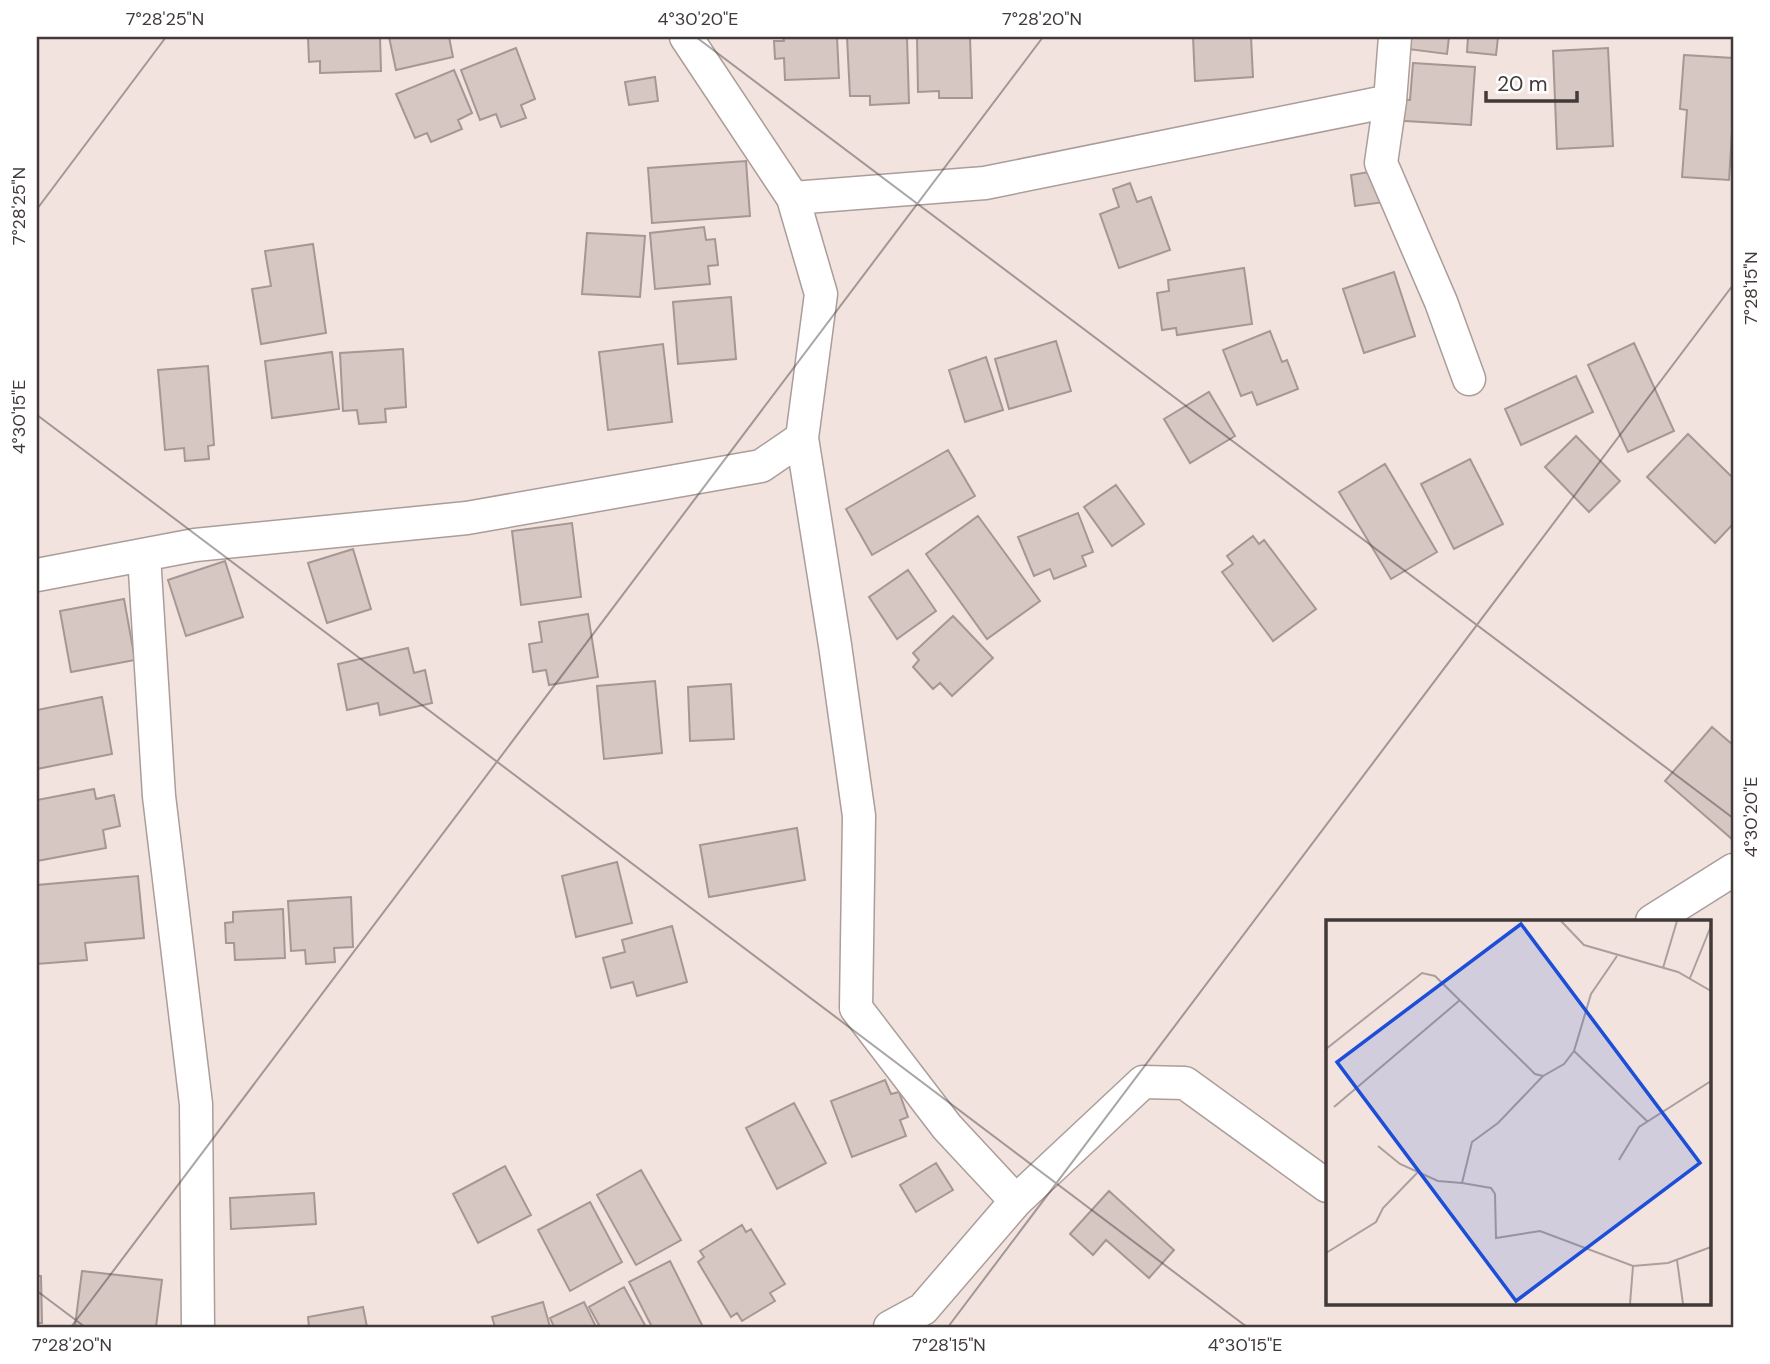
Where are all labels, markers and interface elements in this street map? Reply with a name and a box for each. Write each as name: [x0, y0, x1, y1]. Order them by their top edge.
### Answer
text: 7°28'25"N: [126, 7, 204, 31]
text: 4°30'20"E: [658, 7, 738, 31]
text: 7°28'20"N: [1002, 7, 1082, 31]
scale bar: [1486, 60, 1578, 104]
text: 20 m: [1497, 70, 1548, 98]
text: 7°28'25"N: [7, 167, 31, 245]
text: 7°28'15"N: [1739, 251, 1763, 325]
text: 4°30'15"E: [7, 380, 31, 454]
text: 4°30'20"E: [1739, 777, 1763, 857]
inset map: [1326, 920, 1710, 1304]
text: 7°28'20"N: [32, 1333, 112, 1357]
text: 7°28'15"N: [912, 1333, 986, 1357]
text: 4°30'15"E: [1208, 1333, 1282, 1357]

